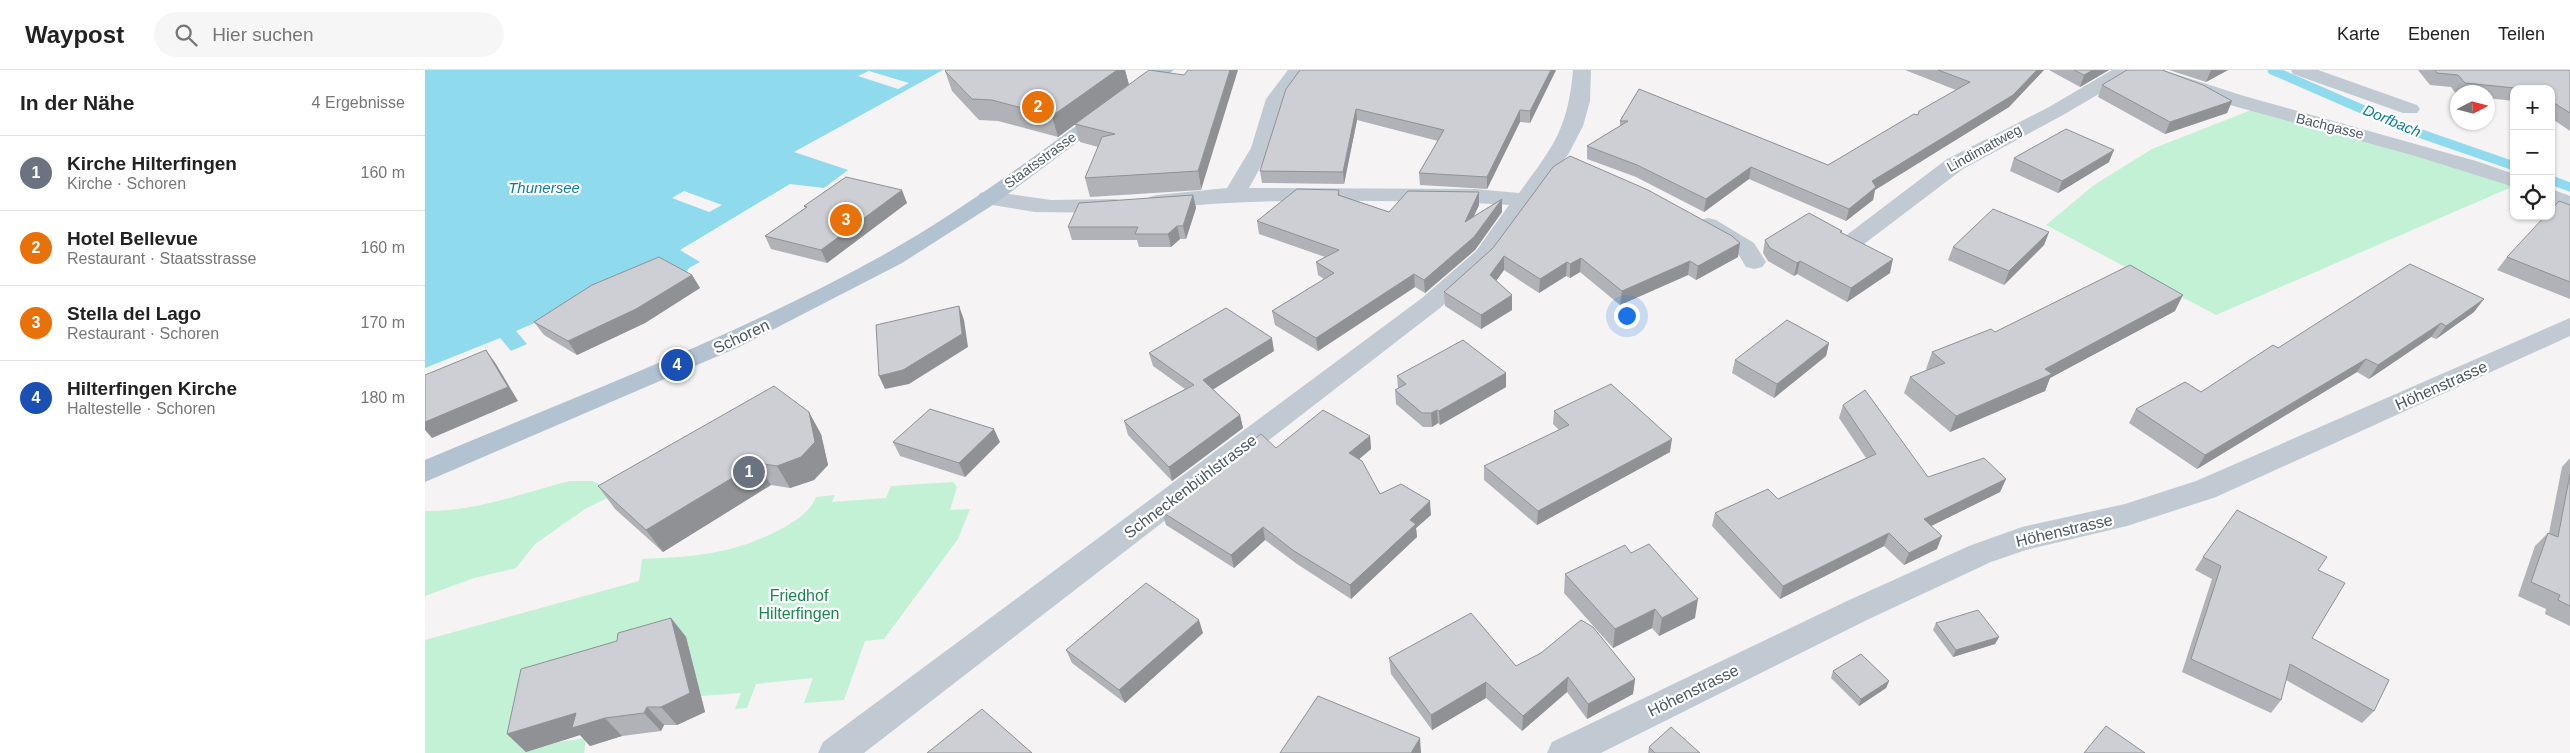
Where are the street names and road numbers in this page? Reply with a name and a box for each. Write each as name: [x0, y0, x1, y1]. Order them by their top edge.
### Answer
street label: Bachgasse: [2294, 110, 2366, 142]
street label: Lindimattweg: [1944, 121, 2024, 175]
street label: Staatsstrasse: [1001, 128, 1079, 191]
street label: Schoren: [711, 316, 772, 357]
street label: Höhenstrasse: [2393, 358, 2490, 413]
street label: Schneckenbühlstrasse: [1121, 431, 1260, 542]
street label: Höhenstrasse: [2014, 511, 2114, 550]
street label: Höhenstrasse: [1645, 661, 1741, 720]

